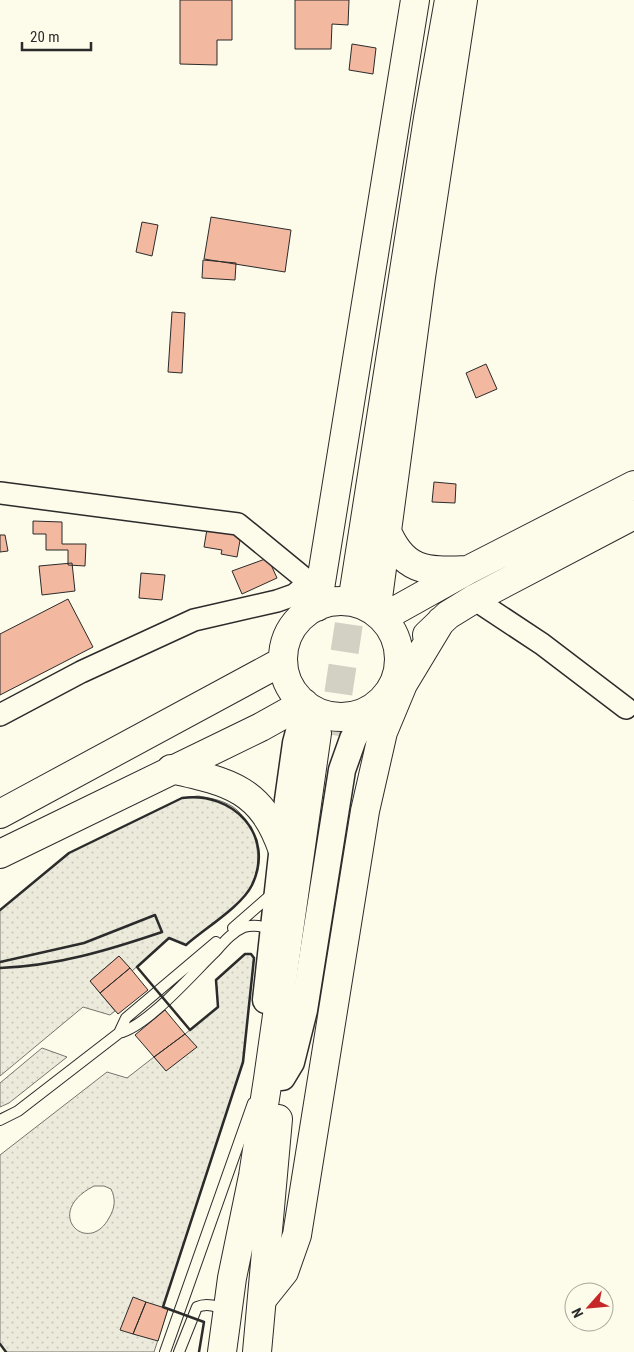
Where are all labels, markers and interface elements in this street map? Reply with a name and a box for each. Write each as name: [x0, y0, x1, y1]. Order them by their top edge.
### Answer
scale bar: [22, 20, 91, 52]
text: 20 m: [30, 28, 60, 46]
north arrow: [564, 1282, 614, 1332]
text: N: [568, 1305, 586, 1320]

